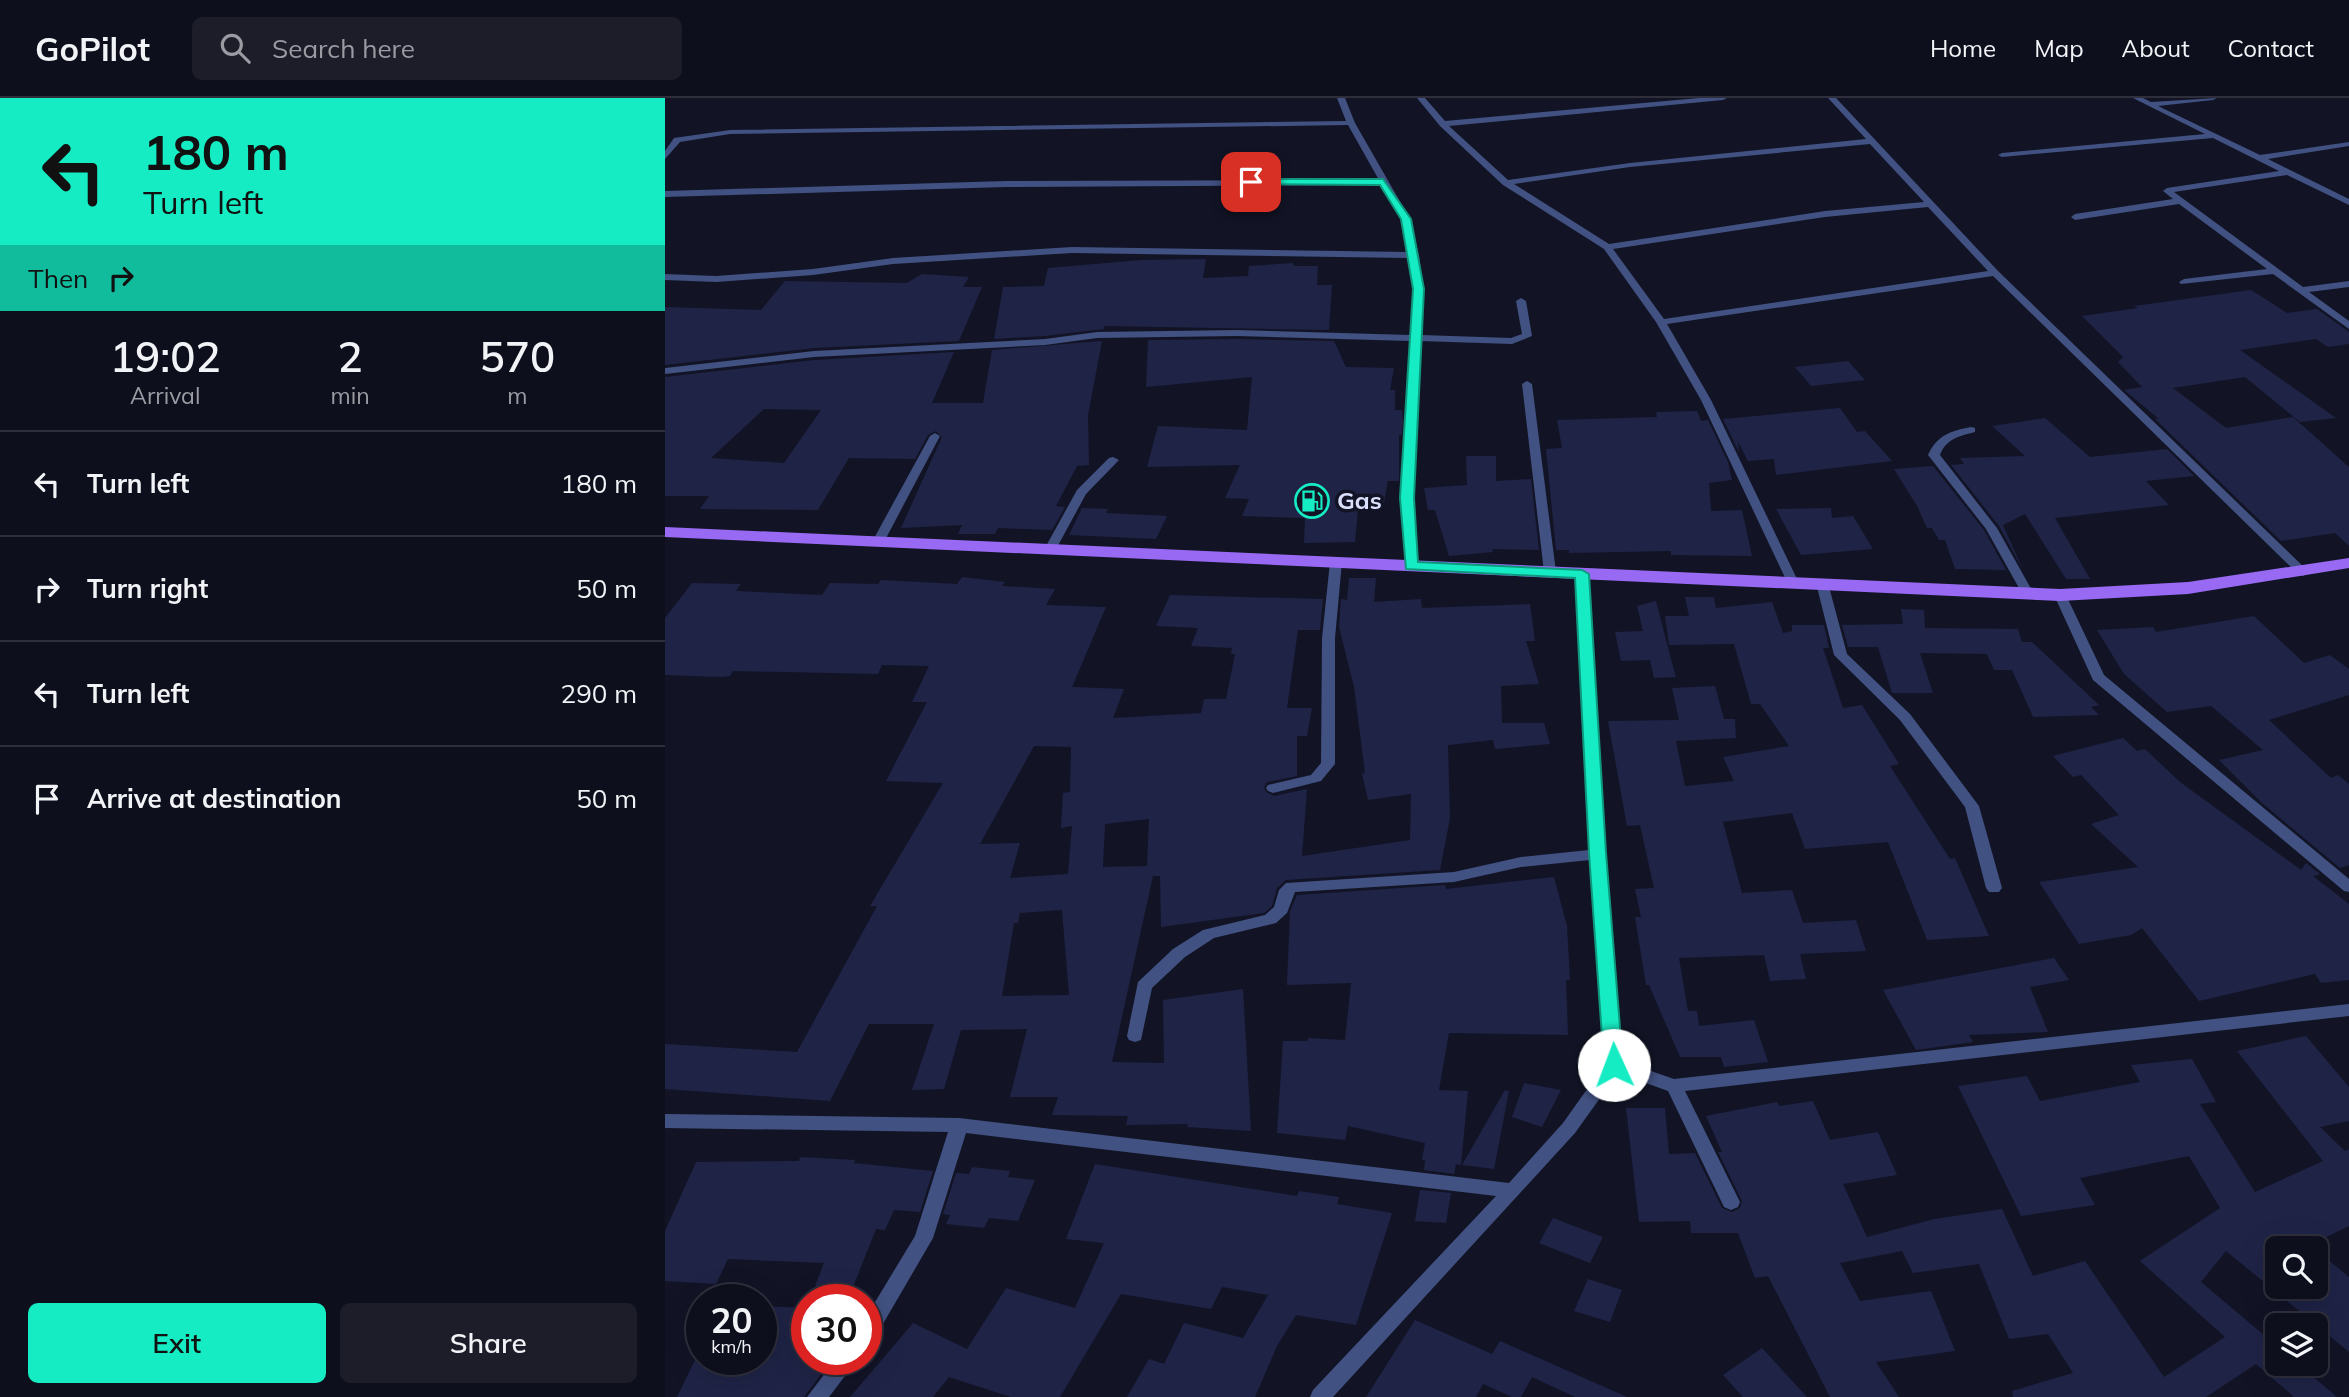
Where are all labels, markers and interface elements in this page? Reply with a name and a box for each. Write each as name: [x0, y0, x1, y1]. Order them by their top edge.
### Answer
search box: [192, 17, 682, 80]
text: GoPilot: [35, 28, 150, 69]
icon: search: [216, 29, 254, 67]
text: Search here: [272, 32, 415, 65]
text: Home: [1930, 33, 1996, 63]
text: Map: [2034, 33, 2084, 63]
text: About: [2122, 33, 2190, 63]
text: Contact: [2228, 33, 2314, 63]
text: 180 m: [143, 121, 289, 182]
icon: left: [28, 126, 119, 217]
pin: [1221, 152, 1281, 212]
icon: arrive: [1232, 163, 1270, 201]
text: Turn left: [143, 182, 263, 222]
icon: right: [102, 259, 140, 297]
text: Then: [28, 262, 88, 295]
text: 19:02: [110, 330, 221, 383]
text: 2: [337, 330, 363, 383]
text: 570: [480, 330, 555, 383]
text: Arrival: [130, 381, 200, 410]
text: min: [330, 381, 370, 410]
text: m: [507, 381, 527, 410]
icon: left: [28, 465, 66, 503]
text: Turn left: [87, 467, 189, 500]
text: 180 m: [561, 467, 637, 500]
fuel station icon: Gas: [1293, 482, 1331, 520]
place label: Gas: [1337, 485, 1382, 515]
icon: right: [28, 570, 66, 608]
text: Turn right: [87, 572, 208, 605]
text: 50 m: [576, 572, 637, 605]
icon: left: [28, 675, 66, 713]
text: Turn left: [87, 677, 189, 710]
text: 290 m: [561, 677, 637, 710]
icon: arrive: [28, 780, 66, 818]
text: Arrive at destination: [87, 782, 342, 815]
text: 50 m: [576, 782, 637, 815]
position arrow: [1577, 1028, 1651, 1102]
map controls: [2265, 1236, 2328, 1376]
button: search: [2265, 1236, 2328, 1299]
speed limit sign: 30: [791, 1284, 882, 1375]
text: 20: [710, 1298, 753, 1342]
button: Exit: [28, 1303, 326, 1383]
button: Share: [340, 1303, 637, 1383]
button: layers: [2265, 1313, 2328, 1376]
text: km/h: [711, 1335, 752, 1358]

